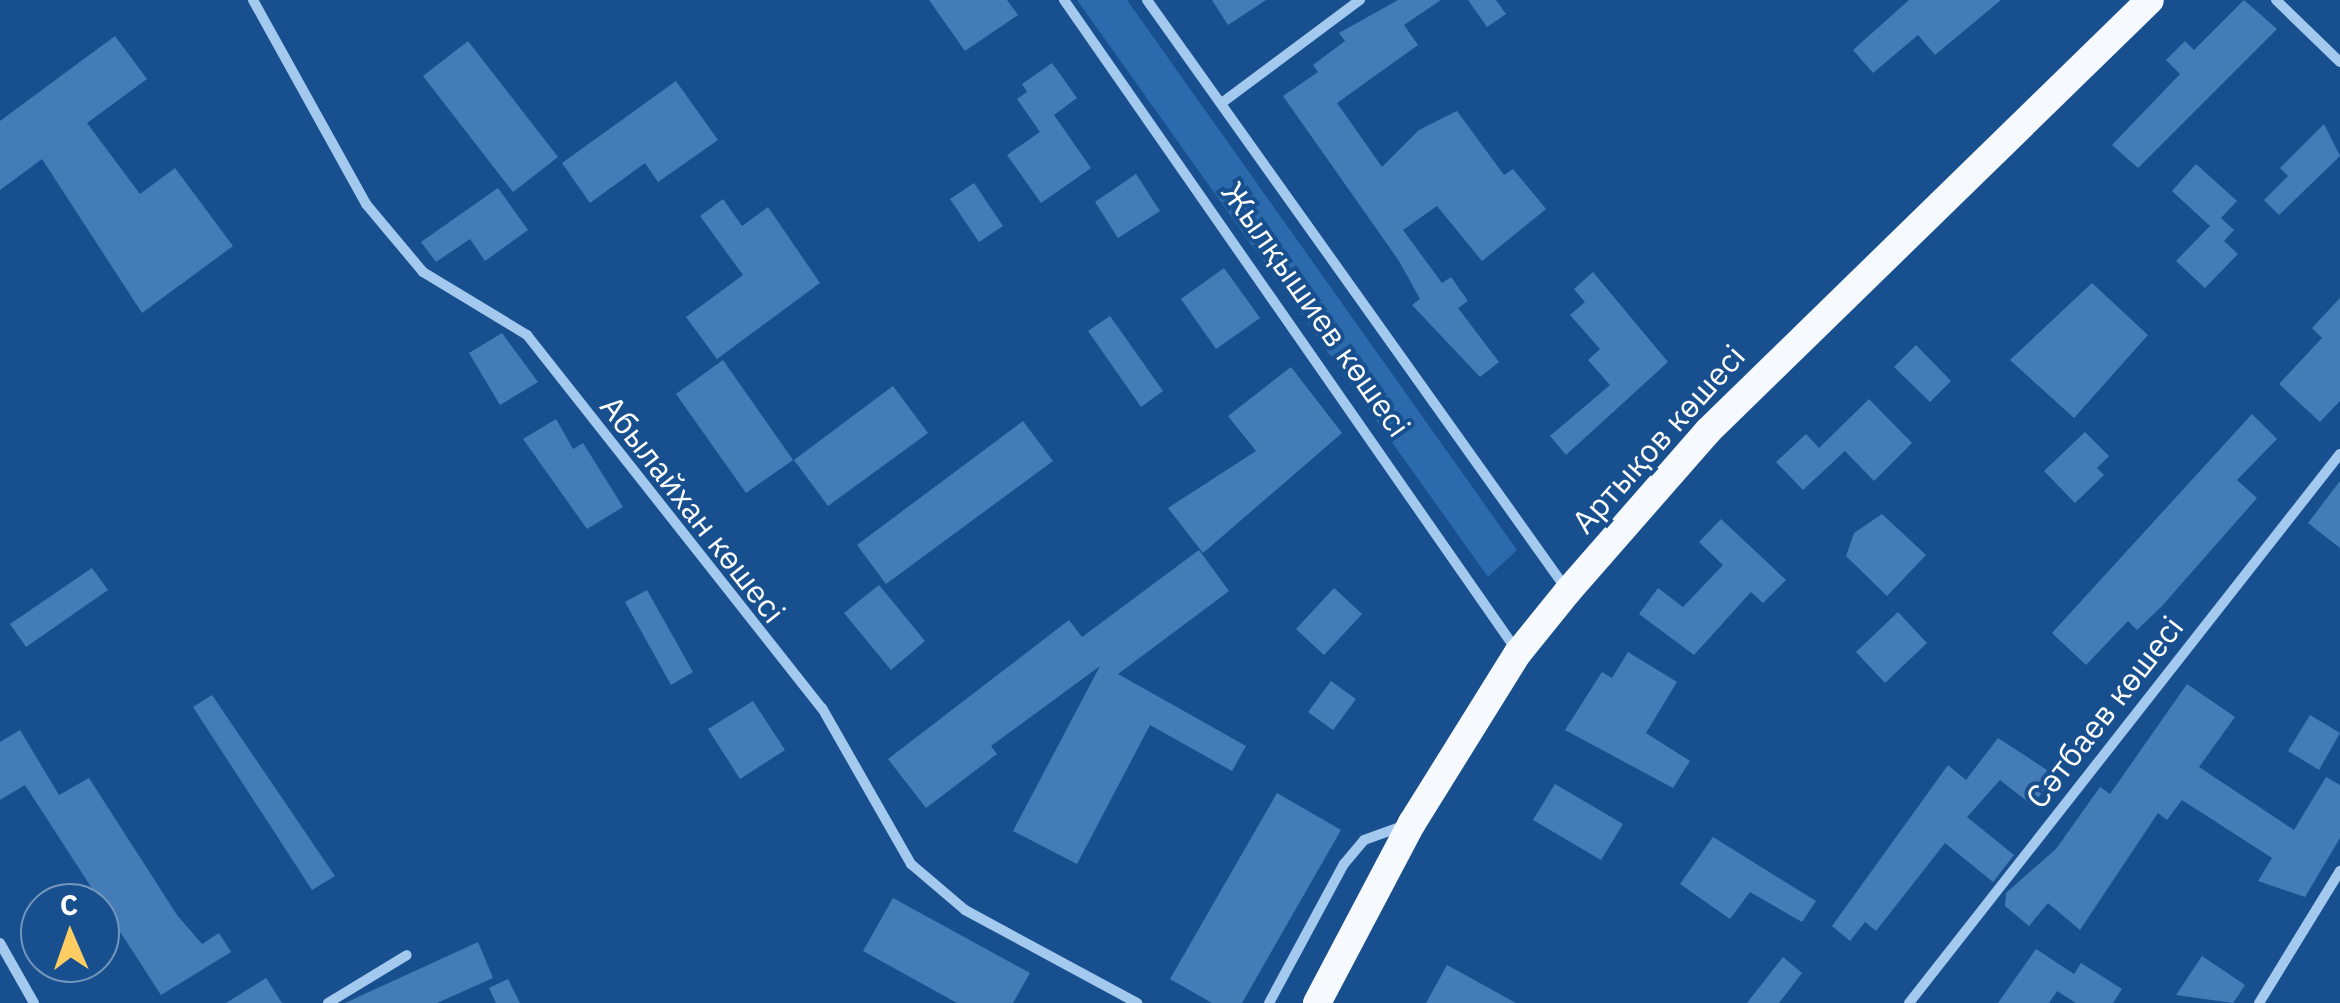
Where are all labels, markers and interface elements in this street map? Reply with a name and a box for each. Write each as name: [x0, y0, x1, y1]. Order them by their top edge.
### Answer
street label: Жылқышиев көшесі: [1213, 174, 1419, 444]
street label: Артықов көшесі: [1564, 337, 1752, 541]
street label: Абылайхан көшесі: [592, 388, 794, 630]
street label: Сәтбаев көшесі: [2017, 608, 2191, 816]
north arrow: [20, 883, 120, 983]
text: С: [59, 886, 79, 923]

